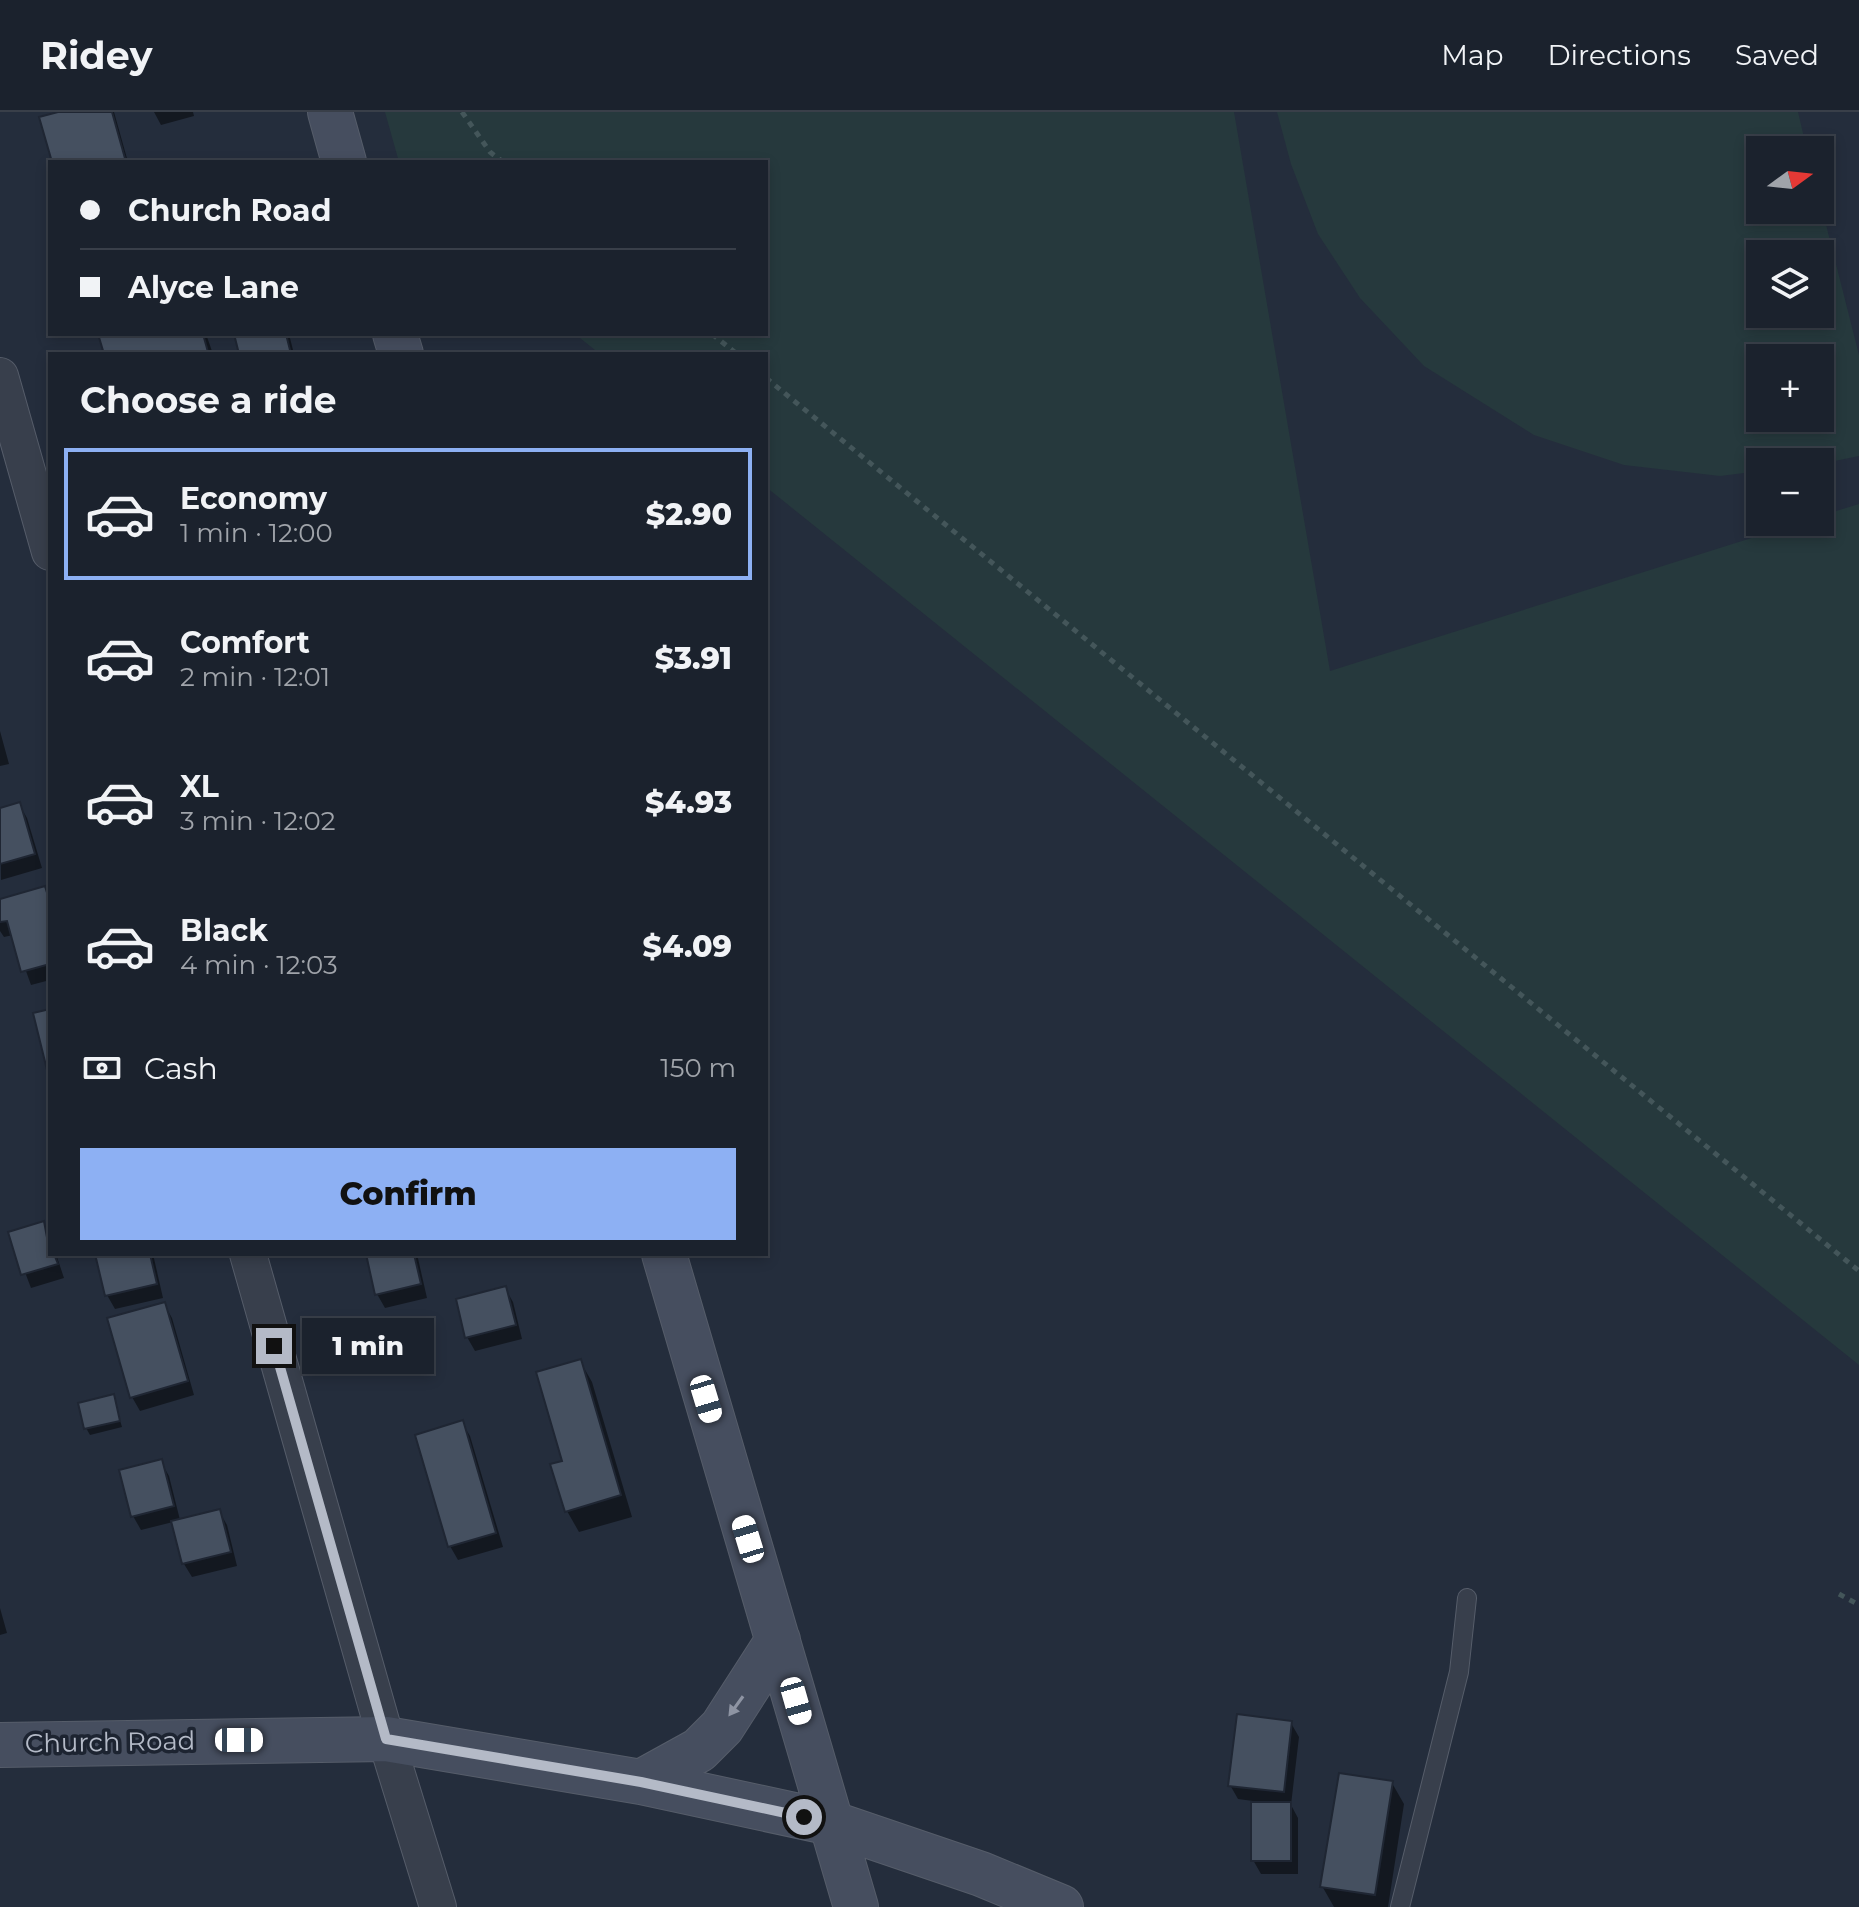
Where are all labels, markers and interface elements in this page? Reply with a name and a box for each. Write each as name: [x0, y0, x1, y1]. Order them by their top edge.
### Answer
text: Ridey: [40, 32, 152, 79]
text: Map: [1441, 38, 1503, 72]
text: Directions: [1547, 38, 1691, 72]
text: Saved: [1735, 38, 1819, 72]
north arrow: [1746, 136, 1834, 224]
map controls: [1746, 136, 1834, 536]
text: Church Road: [128, 192, 331, 229]
button: layers: [1746, 240, 1834, 328]
text: Alyce Lane: [128, 269, 299, 306]
button: +: [1746, 344, 1834, 432]
text: Choose a ride: [80, 378, 337, 422]
button: −: [1746, 448, 1834, 536]
icon: car: [84, 478, 156, 550]
text: Economy: [180, 480, 327, 517]
text: $2.90: [646, 496, 732, 533]
text: 1 min · 12:00: [180, 517, 333, 549]
icon: car: [84, 622, 156, 694]
text: Comfort: [180, 624, 310, 661]
text: $3.91: [655, 640, 732, 677]
text: 2 min · 12:01: [180, 661, 330, 693]
icon: car: [84, 766, 156, 838]
text: XL: [180, 768, 219, 805]
text: $4.93: [645, 784, 732, 821]
text: 3 min · 12:02: [180, 805, 335, 837]
icon: car: [84, 910, 156, 982]
text: Black: [180, 912, 268, 949]
text: $4.09: [643, 928, 732, 965]
text: 4 min · 12:03: [180, 949, 338, 981]
icon: cash: [80, 1046, 124, 1090]
text: Cash: [144, 1050, 218, 1087]
text: 150 m: [660, 1052, 736, 1084]
button: Confirm: [80, 1148, 736, 1240]
callout: 1 min: [302, 1318, 434, 1374]
route end: [256, 1328, 292, 1364]
text: 1 min: [332, 1330, 404, 1362]
car: [688, 1373, 724, 1425]
car: [730, 1513, 766, 1565]
car: [778, 1675, 814, 1727]
one-way arrow: [729, 1696, 745, 1717]
street label: Church Road: [25, 1725, 195, 1759]
car: [215, 1728, 263, 1752]
route start: [786, 1799, 822, 1835]

